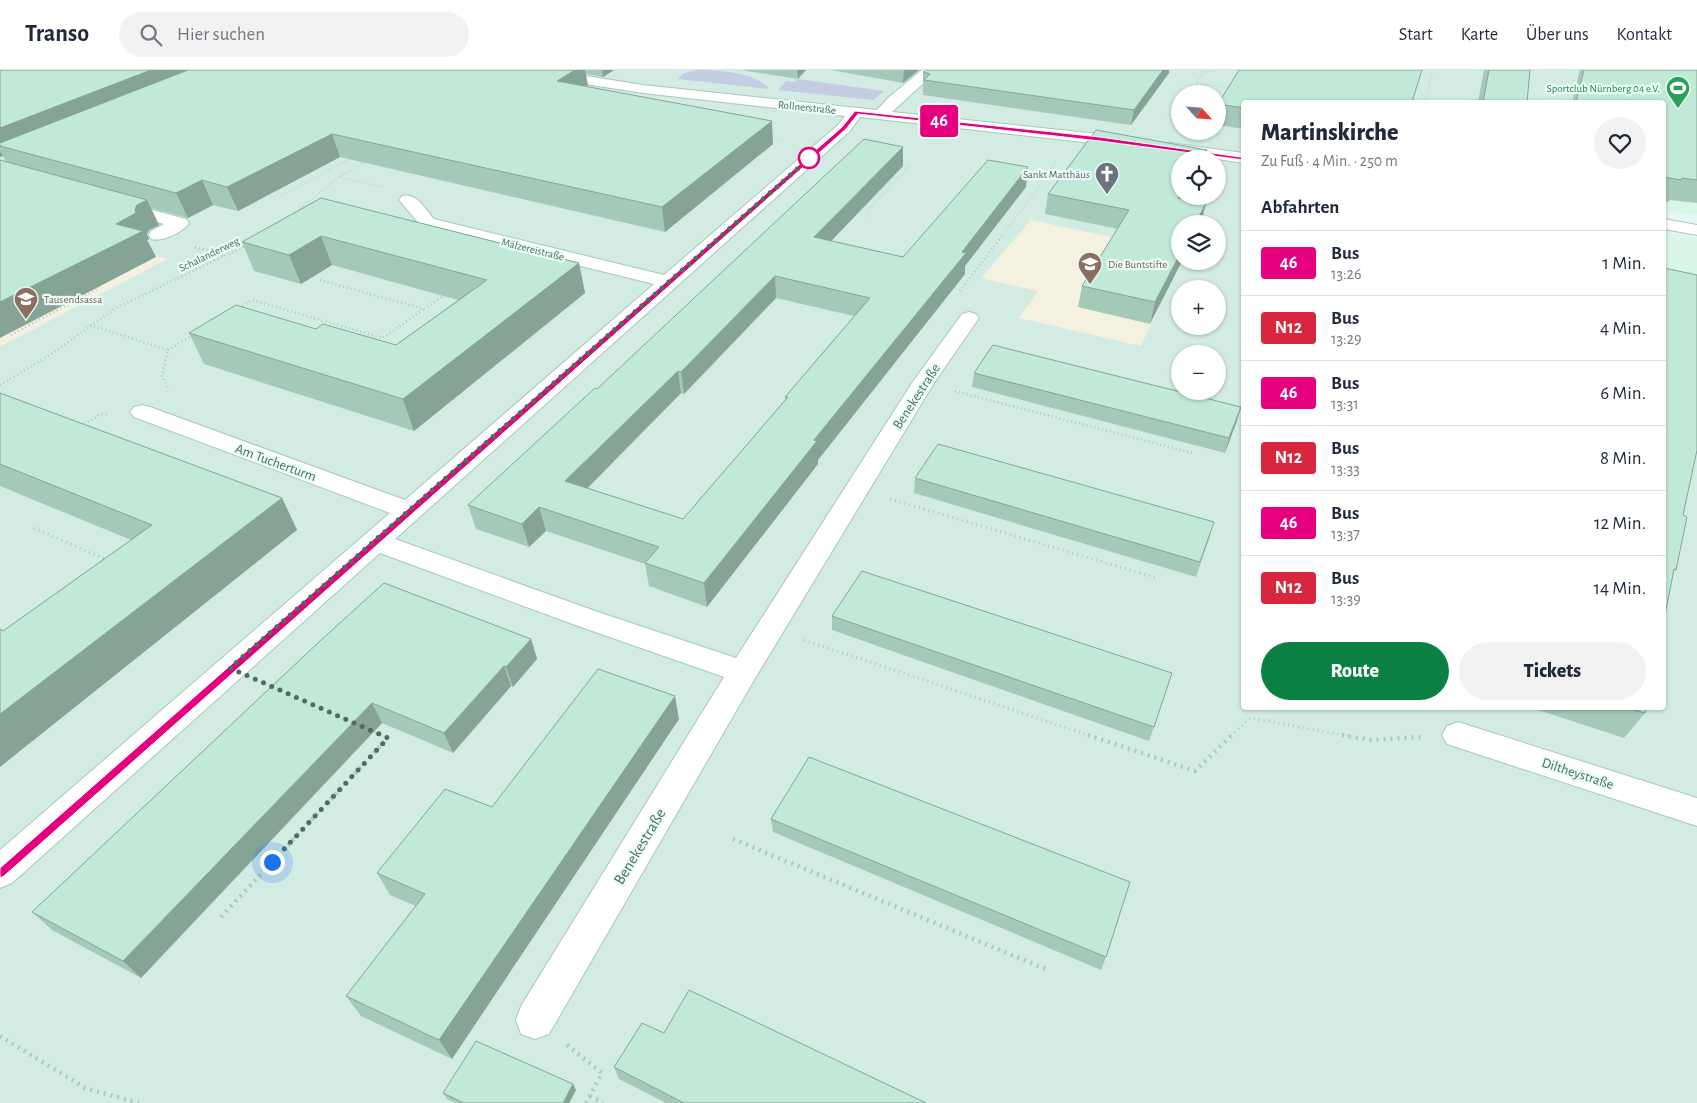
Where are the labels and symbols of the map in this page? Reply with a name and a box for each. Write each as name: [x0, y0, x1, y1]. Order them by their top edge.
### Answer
sports icon: Sportclub Nürnberg 04 e.V.: [1665, 75, 1691, 109]
place label: Sportclub Nürnberg 04 e.V.: [1546, 83, 1660, 94]
north arrow: [1171, 85, 1226, 140]
street label: Rollnerstraße: [777, 99, 836, 116]
line badge: 46: [916, 105, 962, 137]
unlabelled marker: [798, 147, 820, 169]
church icon: Sankt Matthäus: [1094, 161, 1120, 195]
place label: Sankt Matthäus: [1023, 169, 1090, 180]
street label: Schalanderweg: [177, 235, 242, 274]
street label: Mälzereistraße: [500, 236, 565, 263]
school or university icon: Die Buntstifte: [1077, 251, 1103, 285]
place label: Die Buntstifte: [1108, 259, 1167, 270]
school or university icon: Tausendsassa: [13, 286, 39, 320]
place label: Tausendsassa: [44, 294, 102, 305]
street label: Benekestraße: [891, 361, 943, 432]
street label: Am Tucherturm: [233, 442, 318, 484]
street label: Diltheystraße: [1540, 756, 1615, 792]
street label: Benekestraße: [611, 806, 669, 887]
your location: [260, 850, 285, 875]

